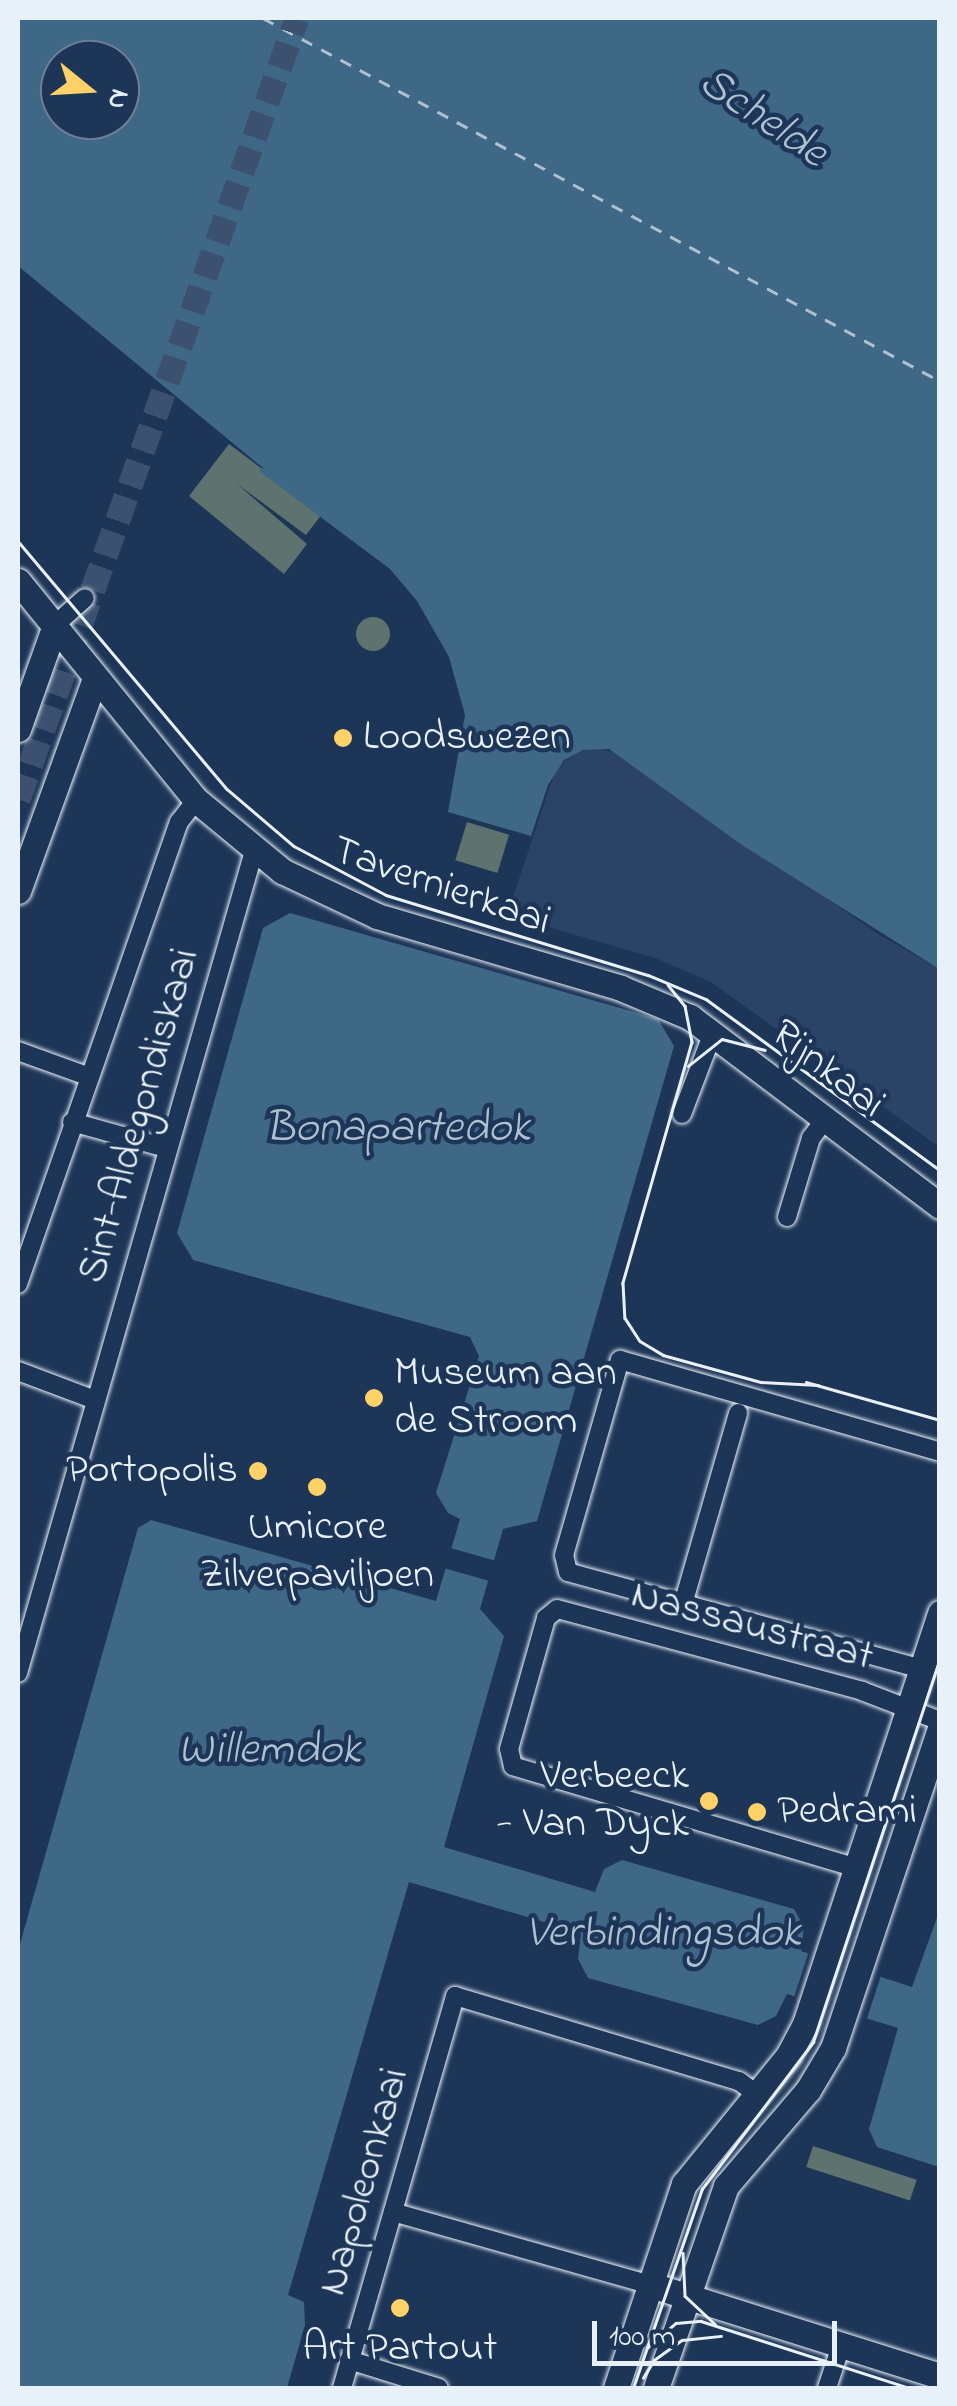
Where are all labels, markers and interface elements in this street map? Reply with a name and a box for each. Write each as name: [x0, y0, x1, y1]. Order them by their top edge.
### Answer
north arrow: [40, 40, 140, 140]
water label: Schelde: [687, 57, 837, 181]
text: N: [95, 83, 140, 114]
place label: Loodswezen: [363, 713, 571, 763]
marker: Loodswezen: [332, 727, 354, 749]
street label: Tavernierkaai: [325, 826, 557, 948]
street label: Sint-Aldegondiskaai: [68, 943, 212, 1289]
street label: Rijnkaai: [760, 1010, 894, 1130]
water label: Bonapartedok: [264, 1103, 530, 1157]
place label: Museum aan de Stroom: [394, 1349, 617, 1448]
marker: Museum aan de Stroom: [363, 1387, 385, 1409]
place label: Portopolis: [66, 1446, 238, 1496]
marker: Portopolis: [247, 1460, 269, 1482]
marker: Umicore Zilverpaviljoen: [306, 1476, 328, 1498]
place label: Umicore Zilverpaviljoen: [200, 1503, 434, 1602]
street label: Nassaustraat: [626, 1571, 878, 1683]
water label: Willemdok: [178, 1725, 360, 1779]
place label: Verbeeck - Van Dyck: [497, 1752, 689, 1850]
place label: Pedrami: [777, 1787, 917, 1837]
marker: Verbeeck - Van Dyck: [698, 1790, 720, 1812]
marker: Pedrami: [746, 1801, 768, 1823]
water label: Verbindingsdok: [525, 1908, 801, 1962]
street label: Napoleonkaai: [309, 2062, 421, 2302]
marker: Art Partout: [389, 2297, 411, 2319]
scale bar: [597, 2301, 842, 2363]
text: 100 m: [609, 2316, 675, 2360]
place label: Art Partout: [303, 2324, 497, 2374]

